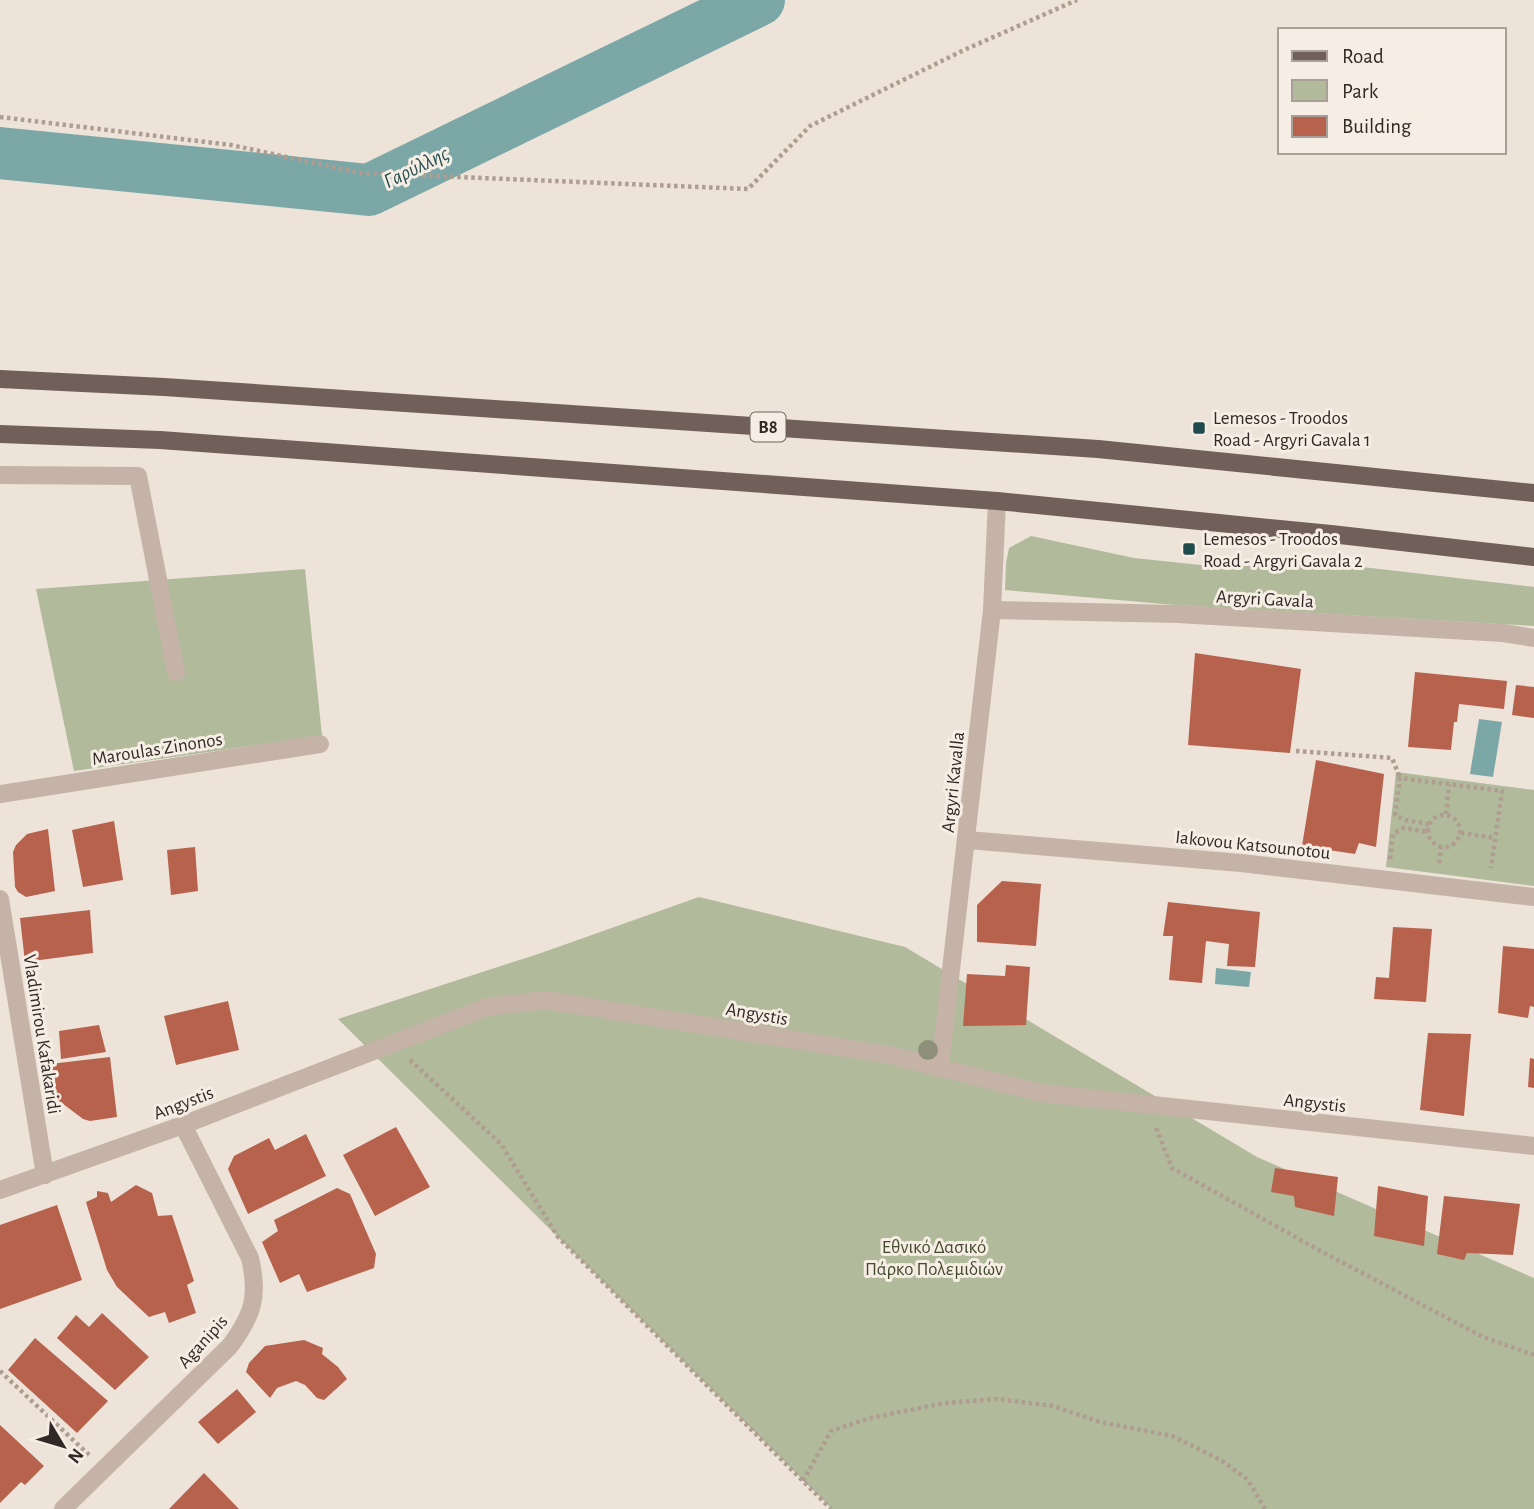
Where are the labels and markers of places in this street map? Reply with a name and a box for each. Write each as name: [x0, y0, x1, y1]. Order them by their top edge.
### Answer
place label: Lemesos - Troodos Road - Argyri Gavala 1: [1213, 409, 1370, 450]
marker: Lemesos - Troodos Road - Argyri Gavala 1: [1191, 420, 1207, 436]
place label: Lemesos - Troodos Road - Argyri Gavala 2: [1203, 530, 1363, 571]
marker: Lemesos - Troodos Road - Argyri Gavala 2: [1181, 541, 1197, 557]

